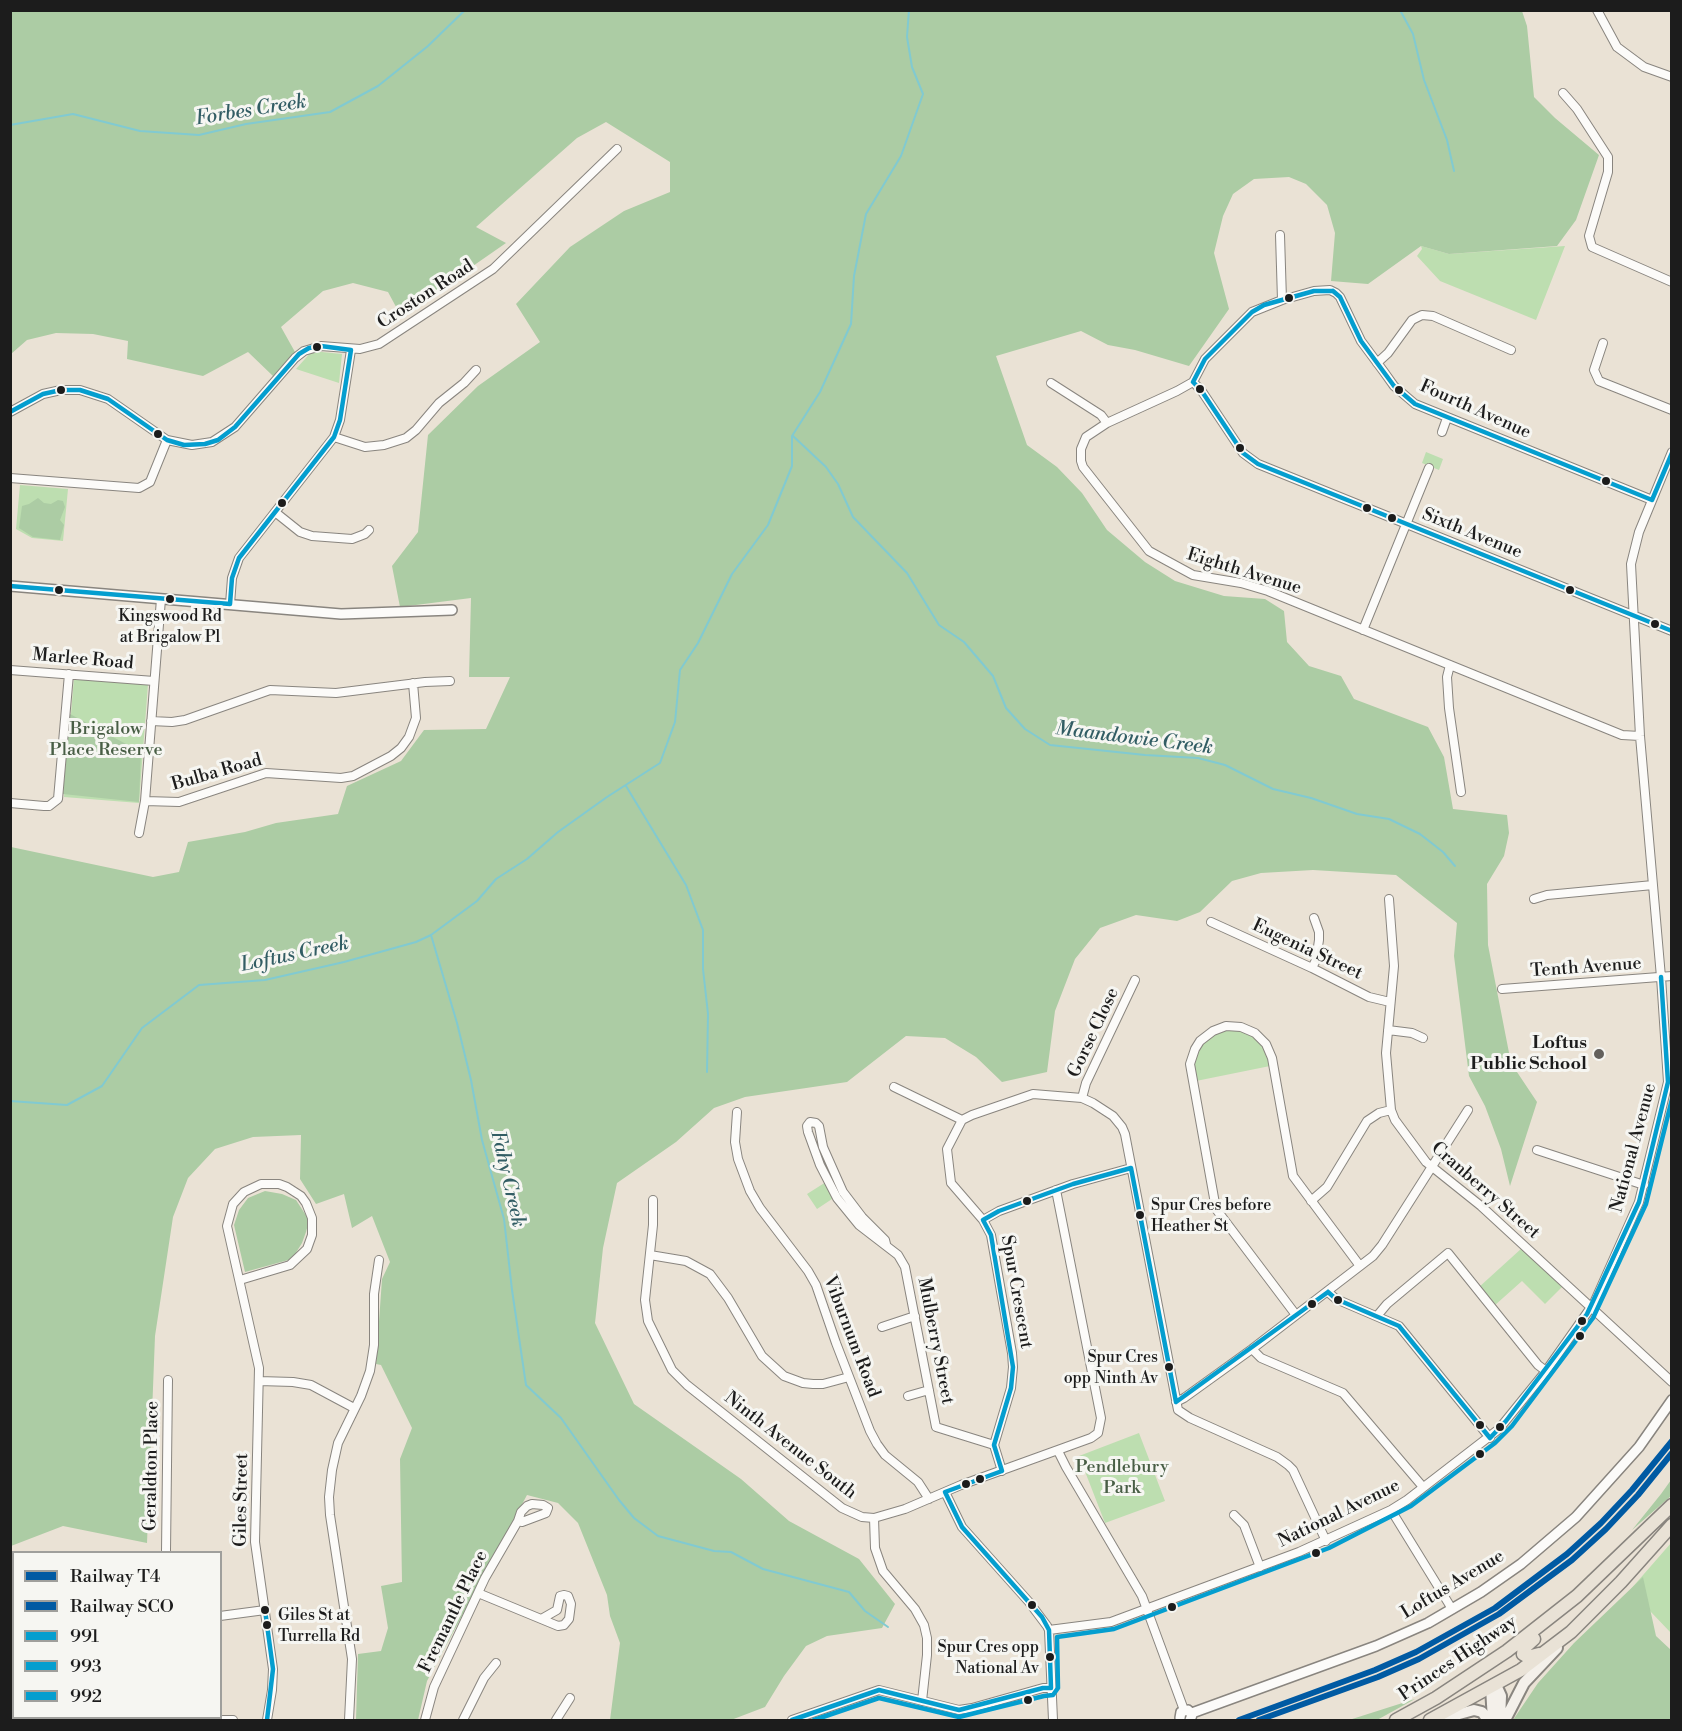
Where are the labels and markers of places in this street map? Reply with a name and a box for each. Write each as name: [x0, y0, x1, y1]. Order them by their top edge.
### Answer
unlabelled marker: [1283, 292, 1295, 304]
unlabelled marker: [311, 341, 323, 353]
unlabelled marker: [1194, 383, 1206, 395]
unlabelled marker: [55, 384, 67, 396]
unlabelled marker: [1393, 384, 1405, 396]
unlabelled marker: [152, 428, 164, 440]
unlabelled marker: [1234, 442, 1246, 454]
unlabelled marker: [1600, 475, 1612, 487]
unlabelled marker: [276, 497, 288, 509]
unlabelled marker: [1361, 502, 1373, 514]
unlabelled marker: [1386, 512, 1398, 524]
unlabelled marker: [53, 584, 65, 596]
unlabelled marker: [1564, 584, 1576, 596]
marker: Kingswood Rd at Brigalow Pl: [164, 593, 176, 605]
place label: Kingswood Rd at Brigalow Pl: [118, 607, 222, 645]
unlabelled marker: [1649, 618, 1661, 630]
place label: Loftus Public School: [1470, 1033, 1587, 1076]
marker: Loftus Public School: [1592, 1047, 1606, 1061]
unlabelled marker: [1021, 1195, 1033, 1207]
place label: Spur Cres before Heather St: [1151, 1196, 1271, 1234]
marker: Spur Cres before Heather St: [1134, 1209, 1146, 1221]
unlabelled marker: [1332, 1294, 1344, 1306]
unlabelled marker: [1306, 1298, 1318, 1310]
unlabelled marker: [1576, 1315, 1588, 1327]
unlabelled marker: [1574, 1330, 1586, 1342]
place label: Spur Cres opp Ninth Av: [1064, 1348, 1158, 1386]
marker: Spur Cres opp Ninth Av: [1163, 1361, 1175, 1373]
unlabelled marker: [1474, 1419, 1486, 1431]
unlabelled marker: [1494, 1421, 1506, 1433]
unlabelled marker: [1474, 1448, 1486, 1460]
unlabelled marker: [974, 1473, 986, 1485]
unlabelled marker: [960, 1478, 972, 1490]
unlabelled marker: [1310, 1547, 1322, 1559]
unlabelled marker: [1026, 1599, 1038, 1611]
unlabelled marker: [1166, 1601, 1178, 1613]
unlabelled marker: [259, 1604, 271, 1616]
place label: Giles St at Turrella Rd: [278, 1606, 360, 1644]
marker: Giles St at Turrella Rd: [261, 1619, 273, 1631]
place label: Spur Cres opp National Av: [938, 1638, 1039, 1676]
marker: Spur Cres opp National Av: [1044, 1651, 1056, 1663]
unlabelled marker: [1022, 1694, 1034, 1706]

